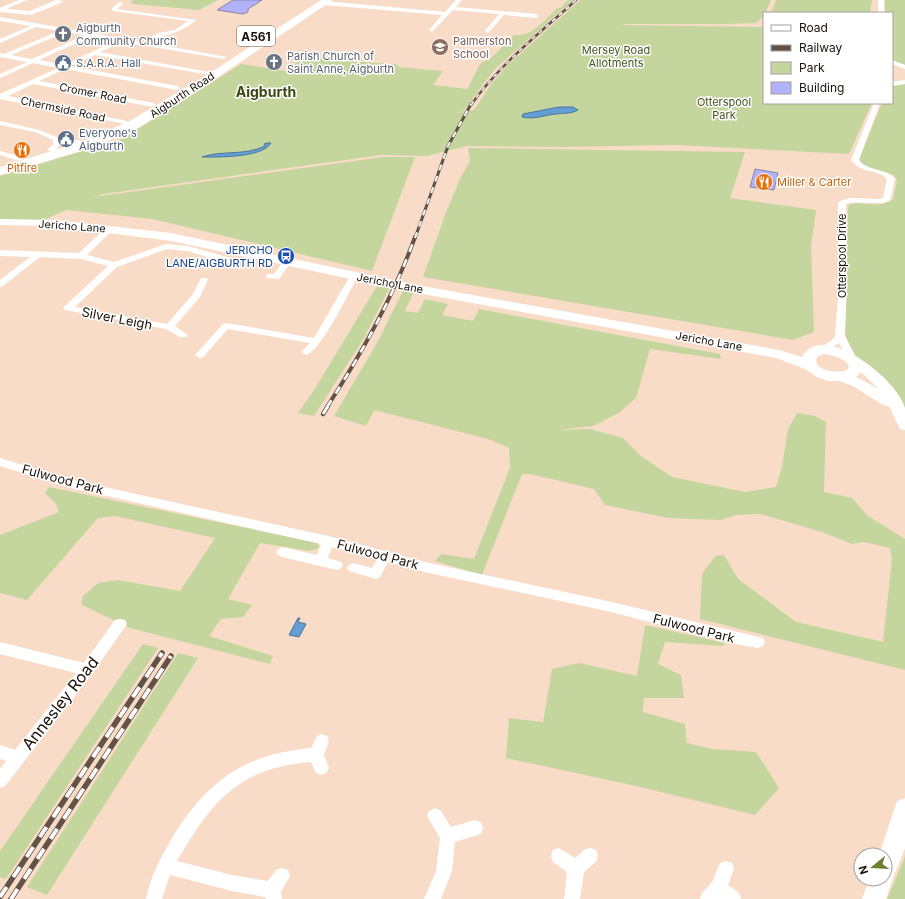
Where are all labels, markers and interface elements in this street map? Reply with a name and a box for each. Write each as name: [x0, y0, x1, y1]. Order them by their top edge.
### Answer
legend: [763, 12, 893, 104]
text: Road: [799, 20, 828, 35]
place label: Aigburth Community Church: [76, 21, 176, 48]
church icon: Aigburth Community Church: [53, 24, 73, 44]
road number: A561: [237, 26, 275, 46]
place label: Palmerston School: [453, 34, 511, 61]
school or university icon: Palmerston School: [430, 37, 450, 57]
text: Railway: [799, 40, 843, 55]
park label: Mersey Road Allotments: [582, 43, 650, 70]
place label: Parish Church of Saint Anne, Aigburth: [287, 49, 394, 76]
church icon: Parish Church of Saint Anne, Aigburth: [264, 52, 284, 72]
public building icon: S.A.R.A. Hall: [53, 53, 73, 73]
place label: S.A.R.A. Hall: [76, 56, 141, 70]
text: Park: [799, 60, 825, 75]
street label: Aigburth Road: [147, 69, 217, 121]
street label: Cromer Road: [58, 80, 128, 106]
text: Building: [799, 80, 844, 95]
district label: Aigburth: [236, 83, 296, 100]
street label: Chermside Road: [19, 93, 107, 125]
park label: Otterspool Park: [697, 95, 751, 122]
place label: Everyone's Aigburth: [79, 126, 137, 153]
public building icon: Everyone's Aigburth: [56, 129, 76, 149]
restaurant icon: Pitfire: [12, 140, 32, 160]
place label: Pitfire: [7, 161, 37, 175]
restaurant icon: Miller & Carter: [754, 172, 774, 192]
place label: Miller & Carter: [777, 175, 851, 189]
street label: Otterspool Drive: [835, 214, 849, 298]
street label: Jericho Lane: [38, 217, 106, 235]
place label: JERICHO LANE/AIGBURTH RD: [166, 243, 273, 270]
bus stop icon: JERICHO LANE/AIGBURTH RD: [276, 246, 296, 266]
street label: Jericho Lane: [356, 270, 424, 296]
street label: Silver Leigh: [80, 303, 154, 333]
street label: Jericho Lane: [675, 328, 743, 354]
street label: Fulwood Park: [21, 460, 105, 498]
street label: Fulwood Park: [336, 535, 420, 573]
street label: Fulwood Park: [652, 610, 736, 646]
street label: Annesley Road: [17, 652, 103, 754]
north arrow: [853, 847, 893, 887]
text: N: [856, 864, 871, 876]

